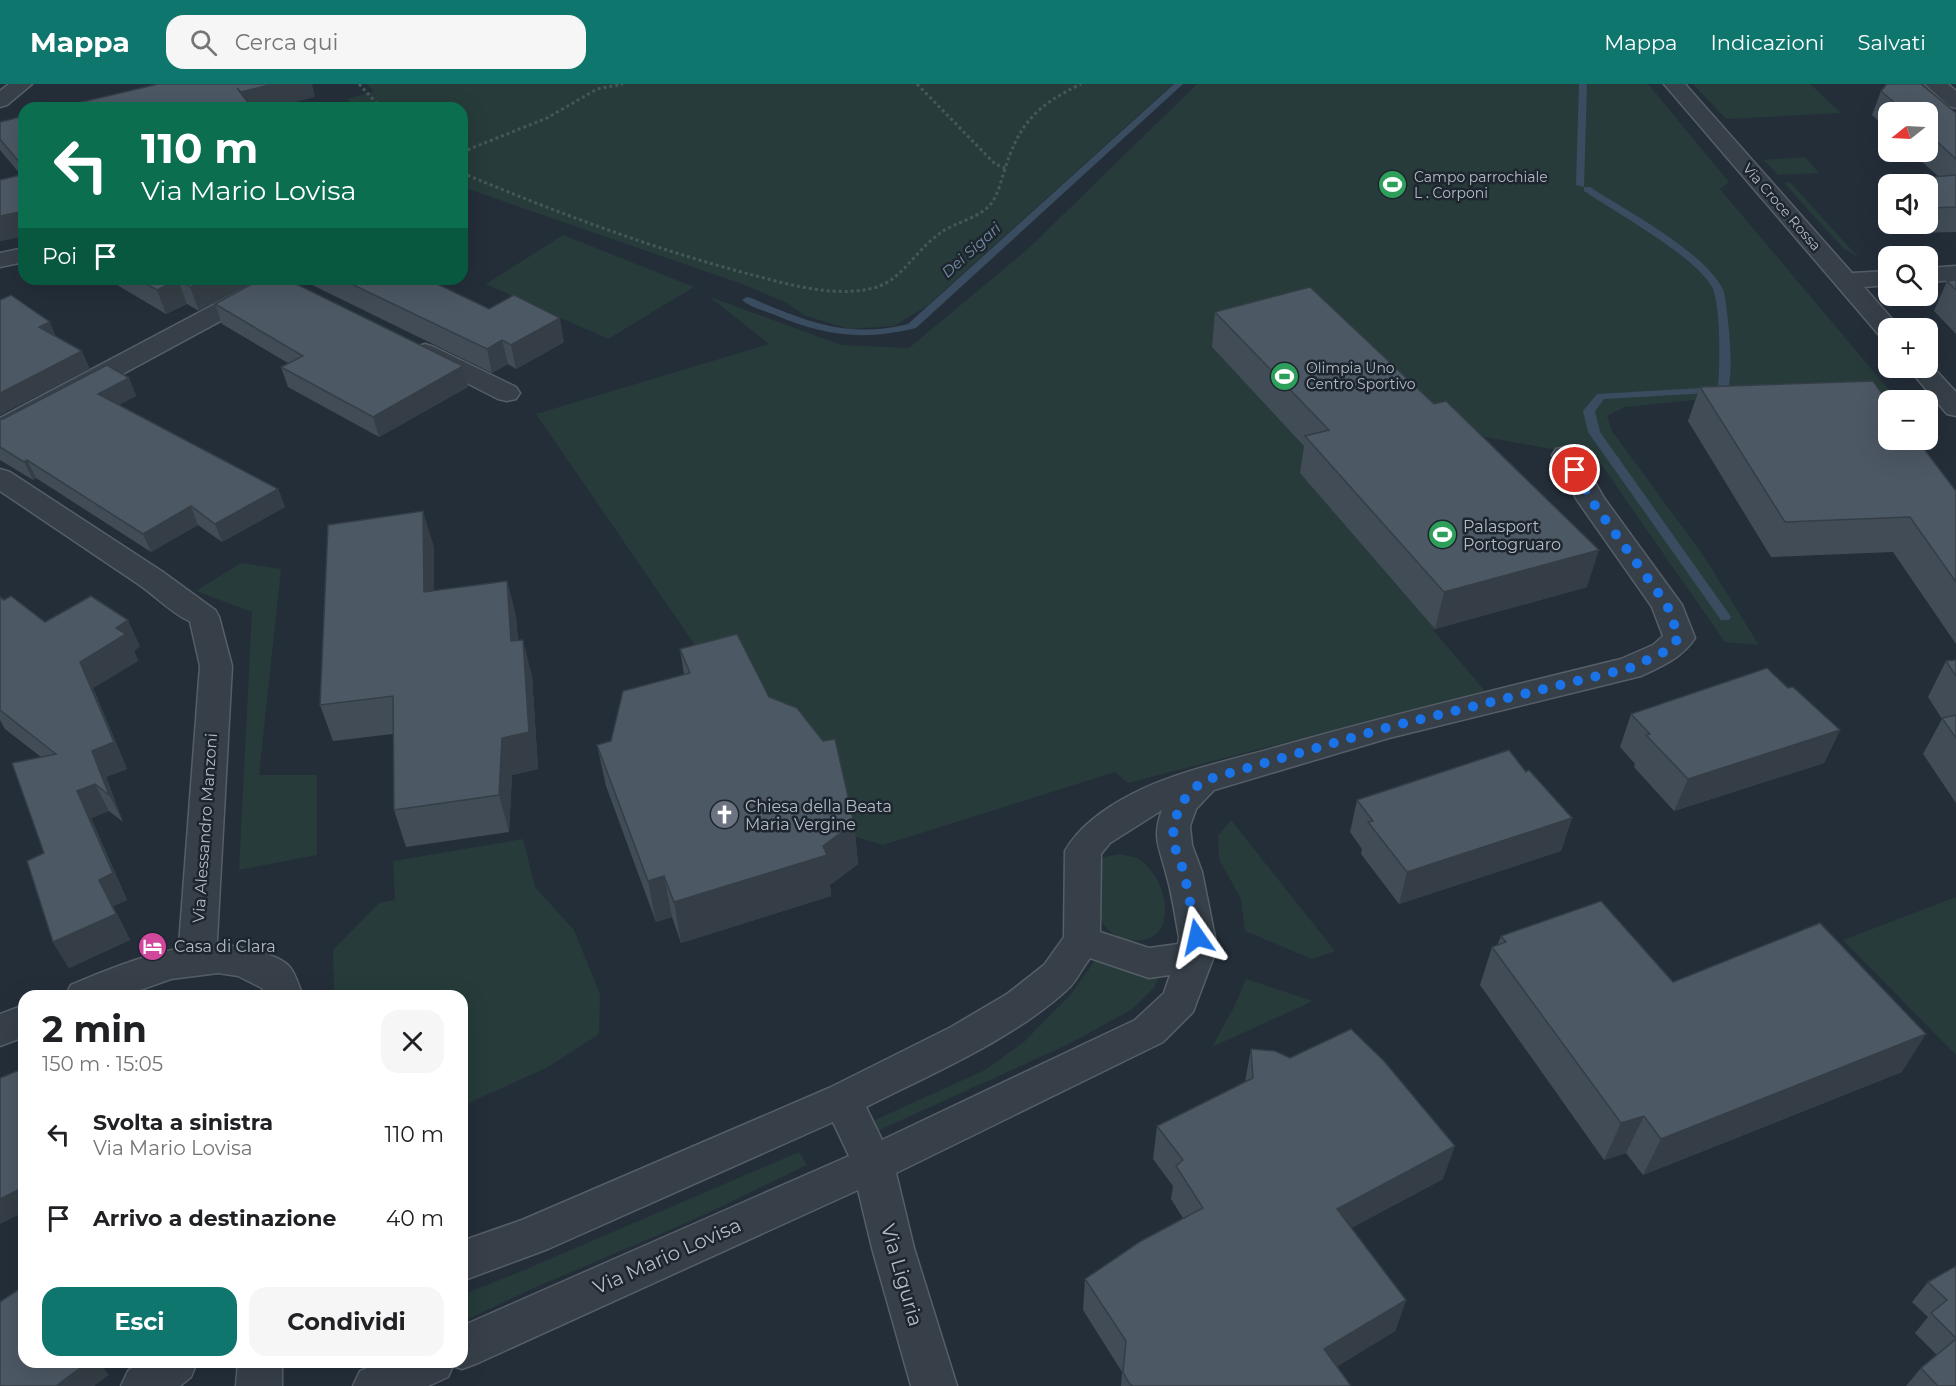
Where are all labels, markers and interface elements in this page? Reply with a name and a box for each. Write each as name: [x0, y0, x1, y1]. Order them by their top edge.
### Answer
search box: [166, 15, 586, 69]
text: Mappa: [30, 25, 130, 59]
icon: search: [187, 26, 220, 59]
text: Cerca qui: [235, 29, 338, 56]
text: Mappa: [1604, 30, 1677, 55]
text: Indicazioni: [1710, 30, 1825, 55]
text: Salvati: [1858, 30, 1926, 55]
north arrow: [1878, 102, 1938, 162]
map controls: [1878, 102, 1938, 450]
text: 110 m: [141, 122, 258, 174]
icon: left: [42, 126, 120, 204]
street label: Via Croce Rossa: [1739, 160, 1825, 254]
place label: Campo parrochiale L . Corponi: [1414, 168, 1548, 202]
sports icon: Campo parrochiale L . Corponi: [1377, 169, 1409, 201]
text: Via Mario Lovisa: [141, 174, 356, 207]
button: sound: [1878, 174, 1938, 234]
water label: Dei Sigari: [937, 218, 1005, 282]
icon: arrive: [89, 240, 122, 273]
text: Poi: [42, 243, 77, 270]
button: search: [1878, 246, 1938, 306]
button: +: [1878, 318, 1938, 378]
place label: Olimpia Uno Centro Sportivo: [1306, 359, 1416, 393]
sports icon: Olimpia Uno Centro Sportivo: [1269, 360, 1301, 392]
button: −: [1878, 390, 1938, 450]
pin: [1549, 444, 1600, 495]
icon: arrive: [1558, 453, 1591, 486]
place label: Palasport Portogruaro: [1463, 517, 1561, 554]
sports icon: Palasport Portogruaro: [1426, 519, 1458, 551]
street label: Via Alessandro Manzoni: [189, 732, 221, 924]
place label: Chiesa della Beata Maria Vergine: [745, 797, 892, 834]
church icon: Chiesa della Beata Maria Vergine: [708, 799, 740, 831]
position arrow: [1165, 905, 1229, 969]
hotel icon: Casa di Clara: [137, 930, 169, 962]
place label: Casa di Clara: [174, 937, 276, 956]
text: 2 min: [42, 1007, 147, 1051]
button: close: [381, 1010, 444, 1073]
text: 150 m · 15:05: [42, 1052, 163, 1076]
text: Svolta a sinistra: [93, 1109, 273, 1136]
icon: left: [42, 1118, 75, 1151]
text: 110 m: [384, 1121, 444, 1148]
text: Via Mario Lovisa: [93, 1136, 253, 1160]
icon: arrive: [42, 1202, 75, 1235]
text: Arrivo a destinazione: [93, 1205, 336, 1232]
text: 40 m: [386, 1205, 444, 1232]
street label: Via Mario Lovisa: [589, 1213, 745, 1299]
street label: Via Liguria: [876, 1221, 928, 1329]
button: Esci: [42, 1287, 237, 1356]
button: Condividi: [249, 1287, 444, 1356]

